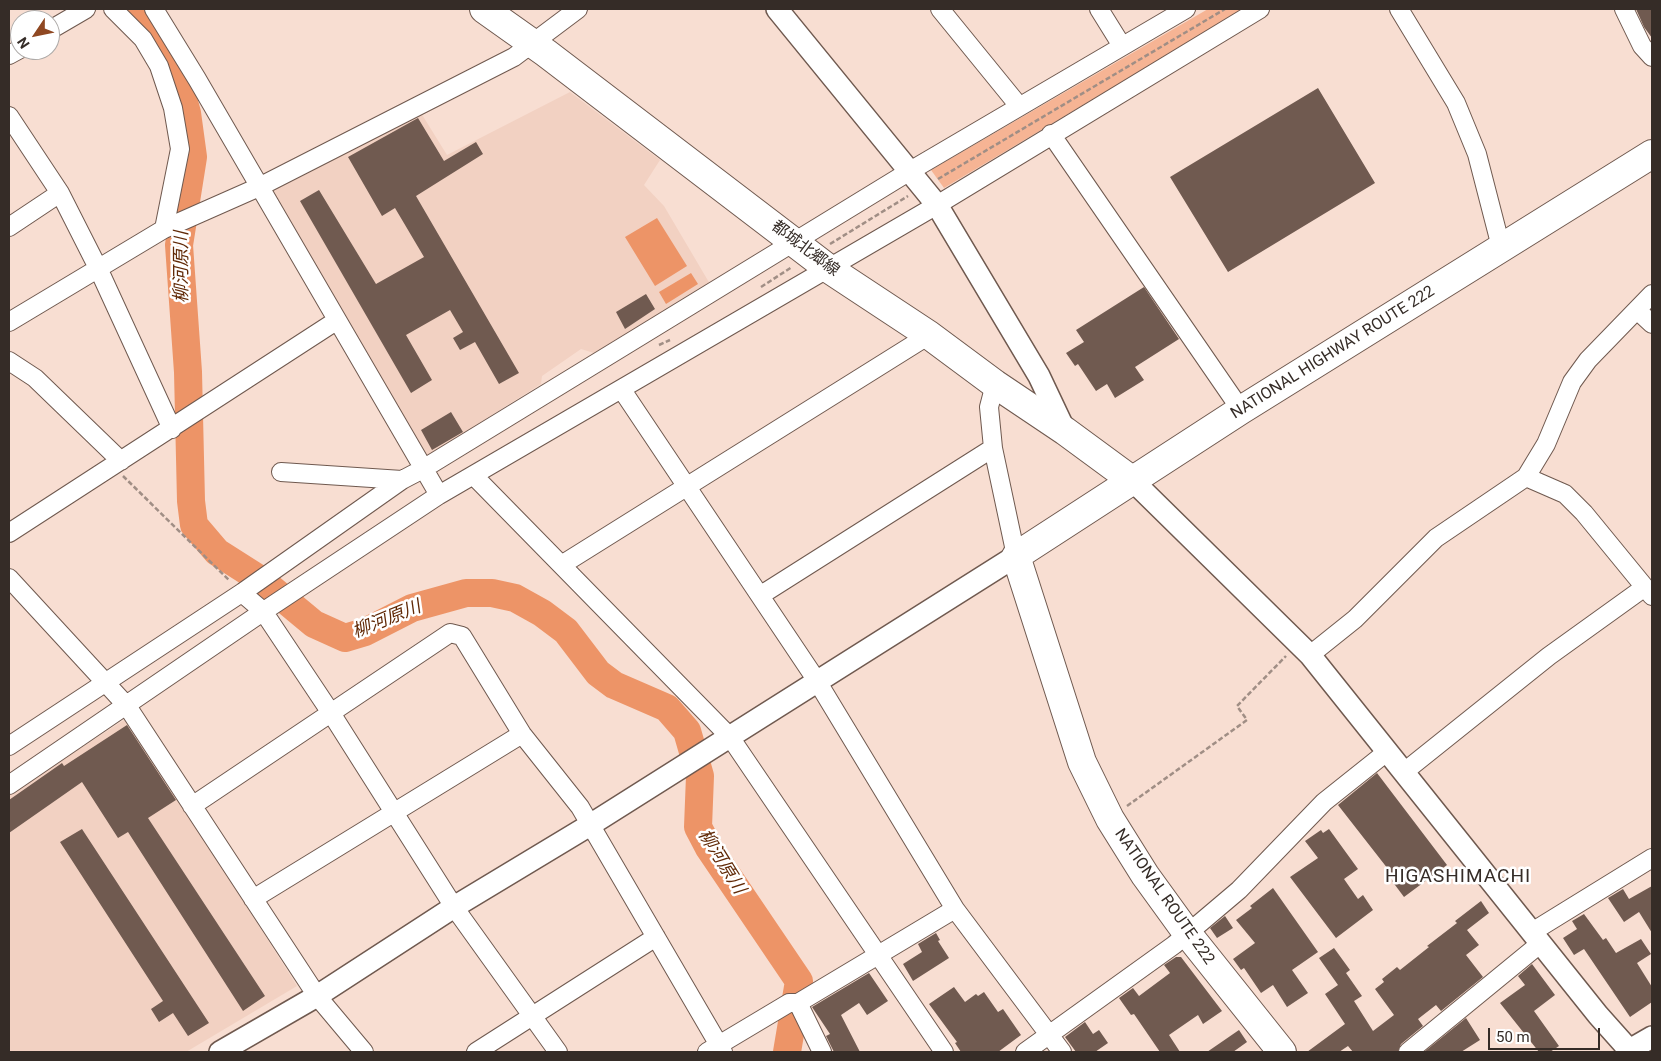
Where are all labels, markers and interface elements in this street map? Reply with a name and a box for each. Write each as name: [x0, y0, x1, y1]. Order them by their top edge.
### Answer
north arrow: [10, 10, 60, 60]
text: N: [14, 34, 33, 51]
street label: 都城北郷線: [767, 217, 843, 281]
water label: 柳河原川: [171, 231, 193, 303]
street label: NATIONAL HIGHWAY ROUTE 222: [1228, 282, 1438, 424]
water label: 柳河原川: [350, 597, 424, 643]
street label: NATIONAL ROUTE 222: [1110, 825, 1218, 969]
water label: 柳河原川: [693, 826, 749, 898]
district label: HIGASHIMACHI: [1383, 866, 1533, 888]
scale bar: [1491, 1018, 1604, 1050]
text: 50 m: [1496, 1028, 1530, 1046]

